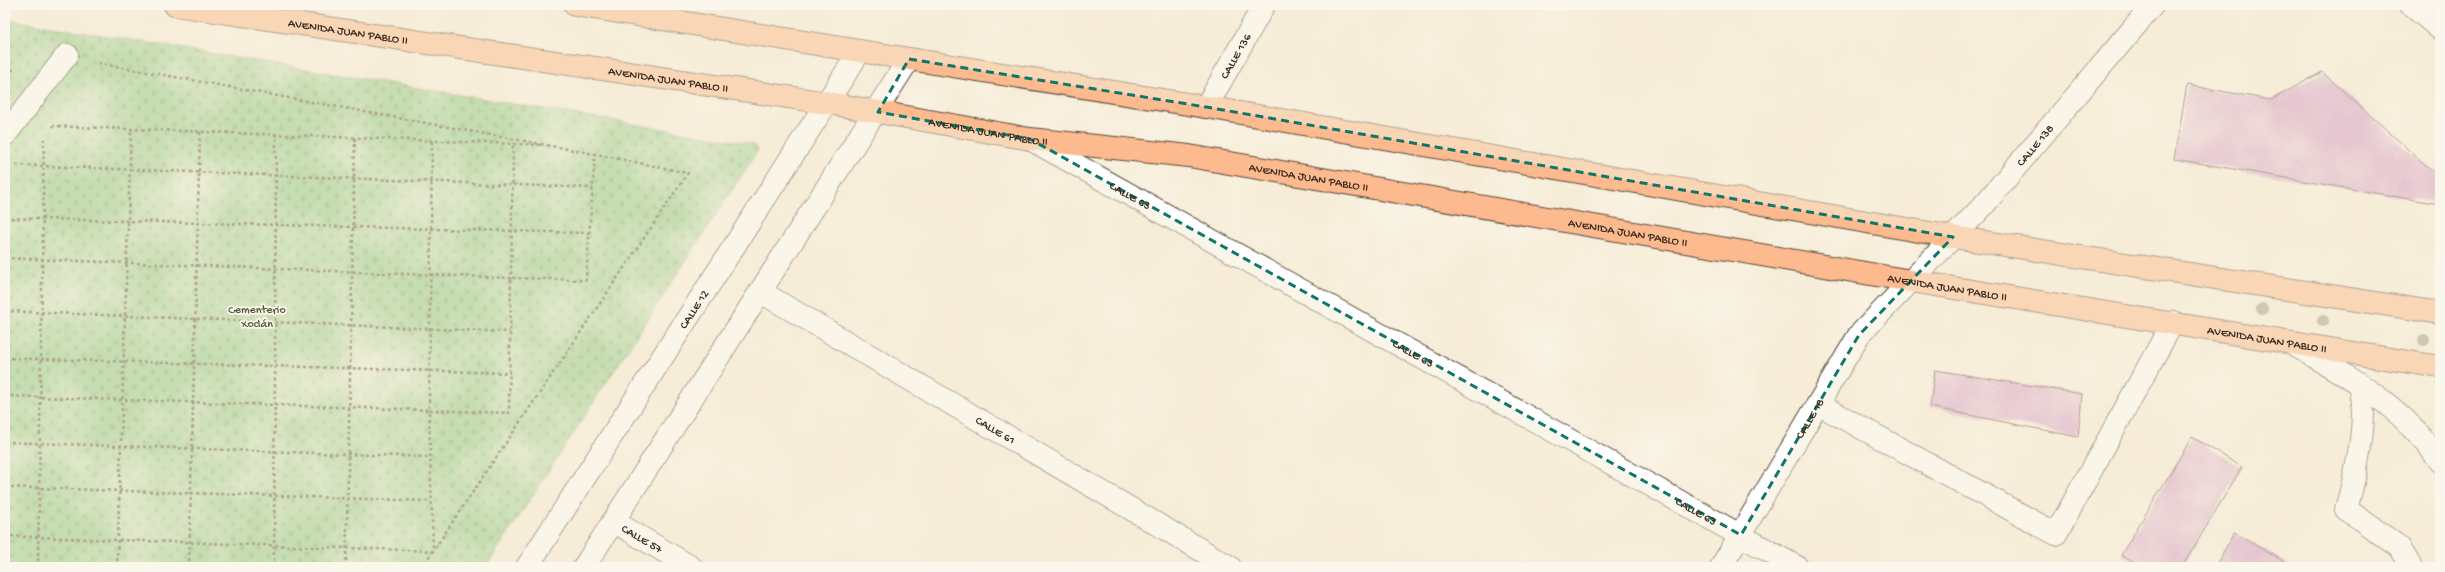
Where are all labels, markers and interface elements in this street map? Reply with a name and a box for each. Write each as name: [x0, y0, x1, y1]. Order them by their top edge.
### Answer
street label: AVENIDA JUAN PABLO II: [287, 17, 409, 49]
street label: CALLE 136: [1218, 31, 1256, 82]
street label: AVENIDA JUAN PABLO II: [607, 65, 729, 97]
street label: AVENIDA JUAN PABLO II: [927, 116, 1048, 150]
street label: CALLE 138: [2015, 122, 2058, 170]
street label: AVENIDA JUAN PABLO II: [1248, 162, 1369, 196]
street label: CALLE 63: [1106, 180, 1153, 214]
street label: AVENIDA JUAN PABLO II: [1567, 217, 1689, 251]
street label: AVENIDA JUAN PABLO II: [1886, 272, 2008, 306]
street label: CALLE 12: [677, 288, 713, 332]
park label: Cementerio Xoclán: [228, 304, 286, 332]
street label: AVENIDA JUAN PABLO II: [2206, 324, 2328, 358]
street label: CALLE 63: [1389, 338, 1435, 372]
street label: CALLE 18: [1794, 396, 1829, 442]
street label: CALLE 61: [972, 414, 1017, 448]
street label: CALLE 63: [1672, 495, 1718, 530]
street label: CALLE 57: [618, 522, 665, 558]

